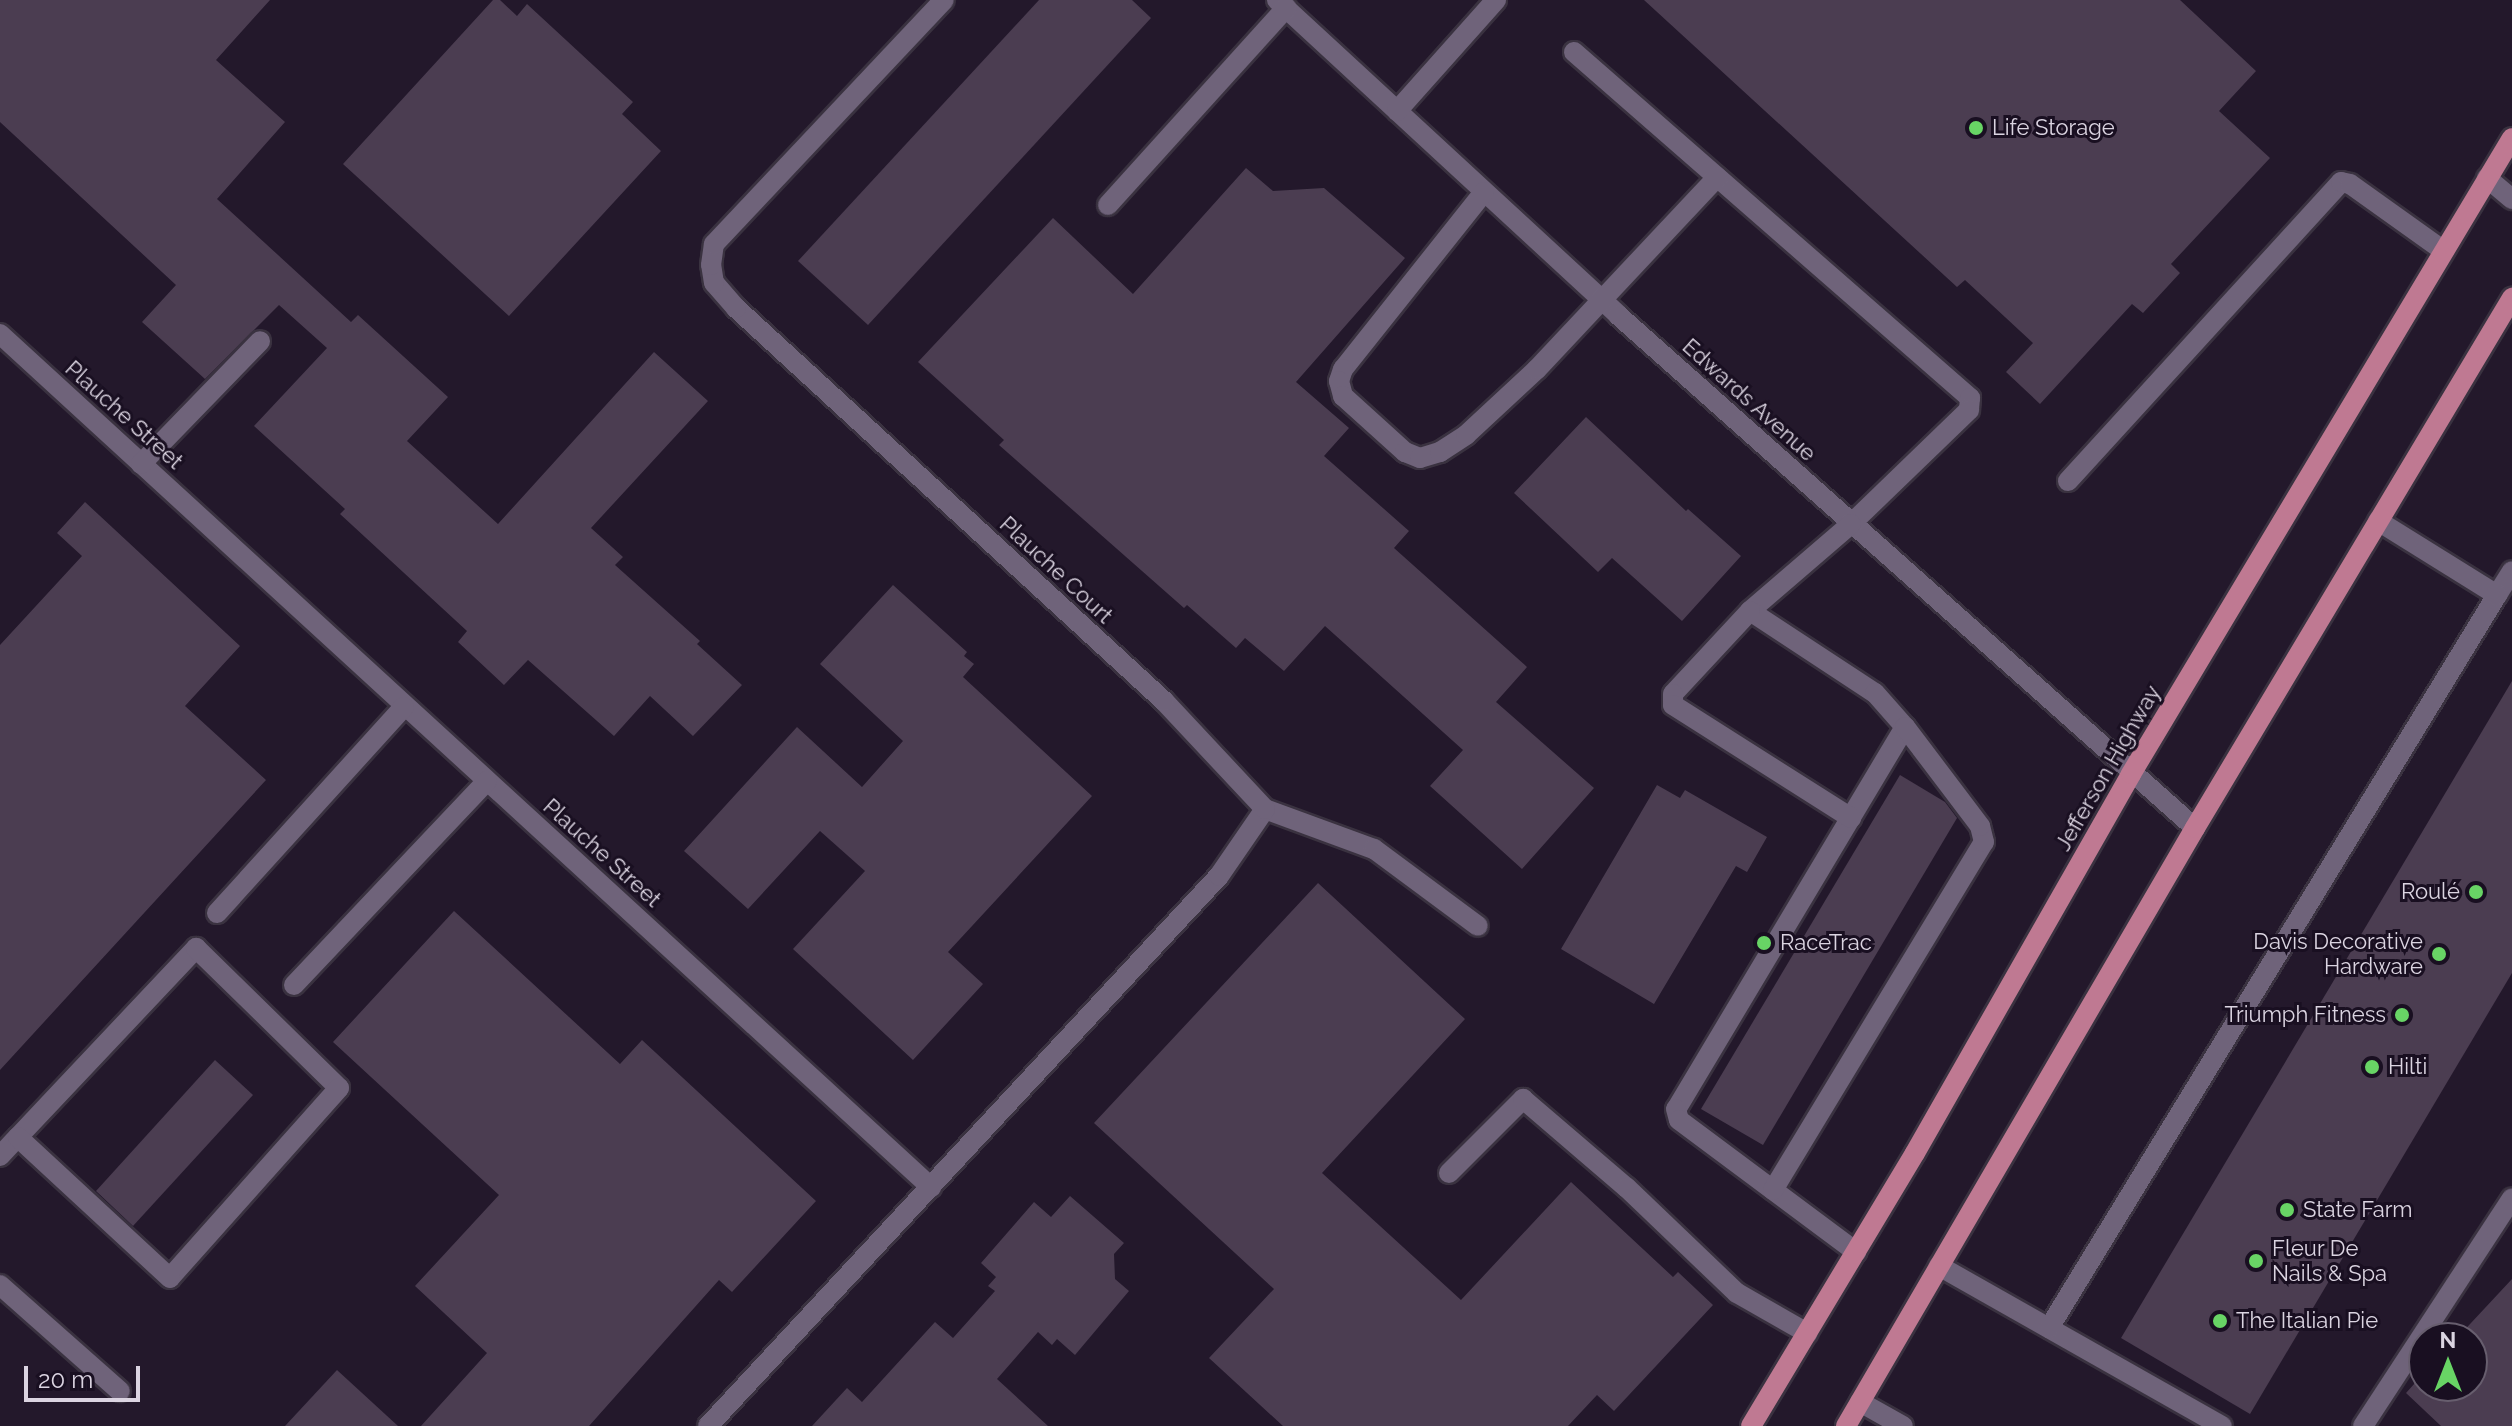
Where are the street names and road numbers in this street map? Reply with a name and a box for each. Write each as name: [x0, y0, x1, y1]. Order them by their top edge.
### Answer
street label: Edwards Avenue: [1677, 333, 1821, 467]
street label: Plauche Street: [60, 355, 188, 475]
street label: Plauche Court: [994, 511, 1118, 629]
street label: Jefferson Highway: [2050, 681, 2166, 855]
street label: Plauche Street: [538, 793, 666, 913]

